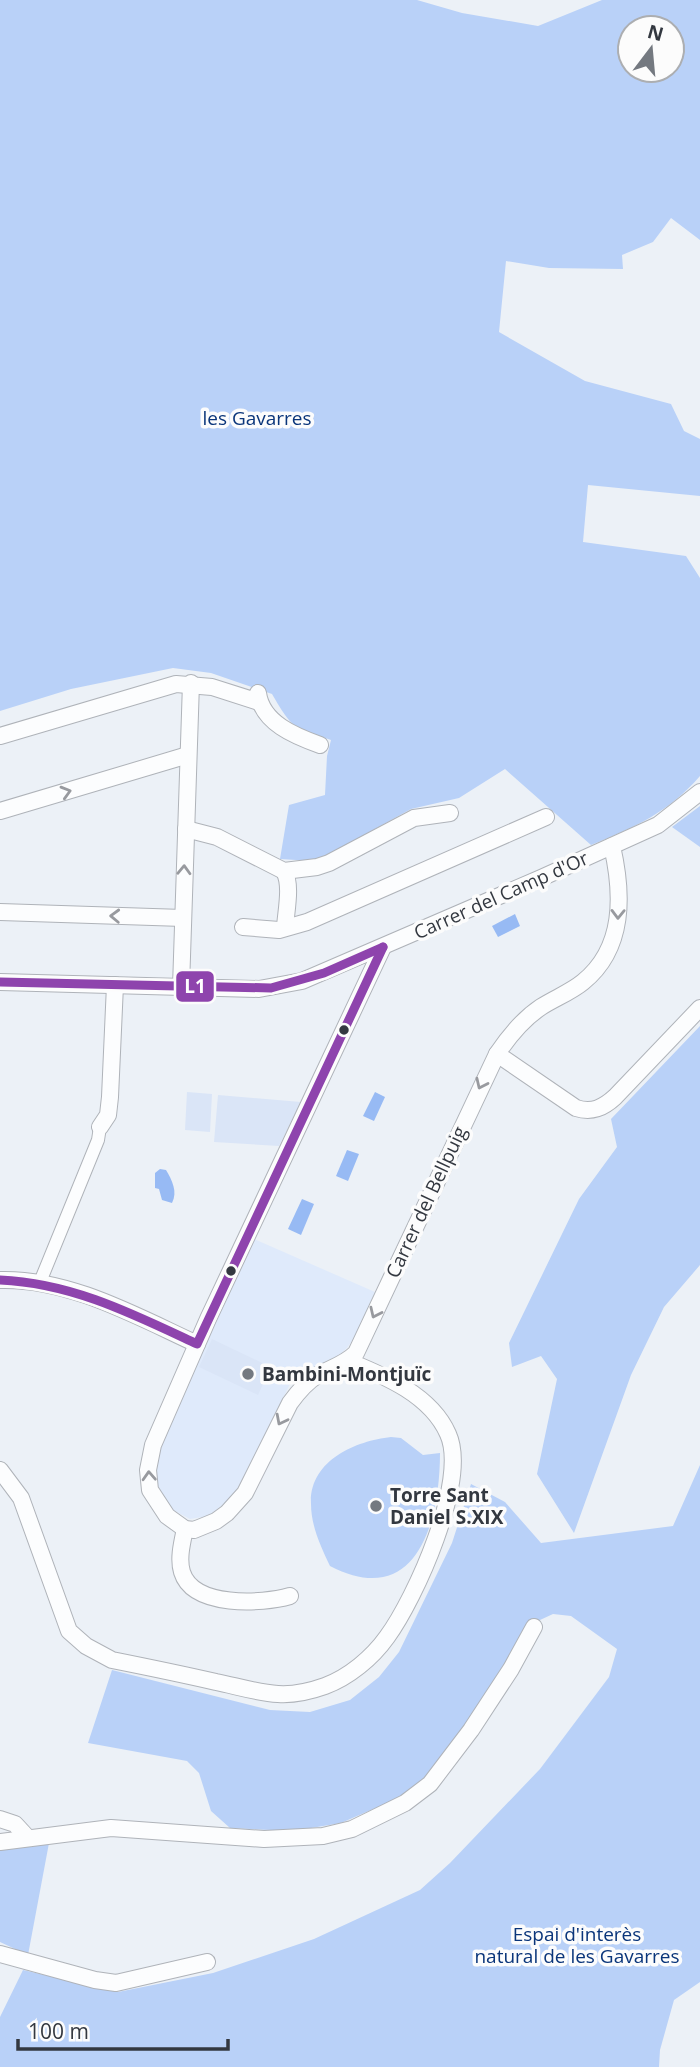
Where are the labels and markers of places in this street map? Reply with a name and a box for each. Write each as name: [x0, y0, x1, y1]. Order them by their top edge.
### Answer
unlabelled marker: [337, 1023, 351, 1037]
unlabelled marker: [224, 1264, 238, 1278]
place label: Bambini-Montjuïc: [262, 1361, 432, 1387]
marker: Bambini-Montjuïc: [240, 1366, 256, 1382]
place label: Torre Sant Daniel S.XIX: [390, 1482, 504, 1530]
marker: Torre Sant Daniel S.XIX: [368, 1498, 384, 1514]

